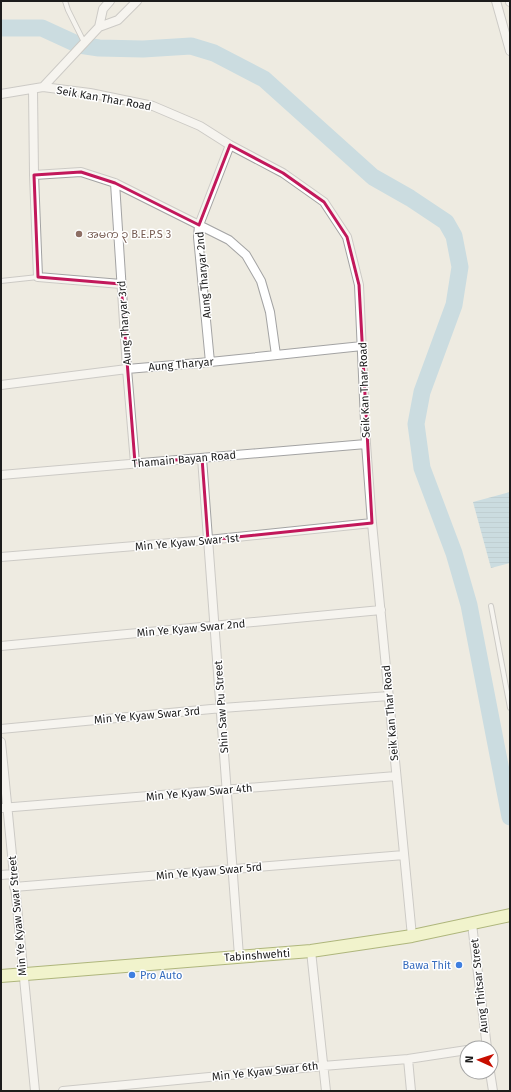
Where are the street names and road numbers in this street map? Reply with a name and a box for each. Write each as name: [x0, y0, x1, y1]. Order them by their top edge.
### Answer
street label: Seik Kan Thar Road: [55, 84, 152, 113]
street label: Aung Tharyar 2nd: [193, 231, 214, 319]
street label: Aung Tharyar 3rd: [115, 280, 134, 366]
street label: Seik Kan Thar Road: [356, 342, 373, 438]
street label: Aung Tharyar: [148, 355, 215, 374]
street label: Thamain Bayan Road: [131, 448, 237, 471]
street label: Min Ye Kyaw Swar 1st: [134, 531, 240, 554]
street label: Min Ye Kyaw Swar 2nd: [136, 617, 246, 640]
street label: Shin Saw Pu Street: [212, 660, 231, 754]
street label: Seik Kan Thar Road: [380, 665, 401, 761]
street label: Min Ye Kyaw Swar 3rd: [93, 704, 201, 727]
street label: Min Ye Kyaw Swar 4th: [145, 781, 253, 804]
street label: Min Ye Kyaw Swar Street: [6, 855, 29, 977]
street label: Min Ye Kyaw Swar 5rd: [155, 860, 263, 883]
street label: Aung Thitsar Street: [468, 938, 491, 1034]
street label: Tabinshwehti: [224, 947, 291, 964]
street label: Min Ye Kyaw Swar 6th: [211, 1059, 319, 1084]

